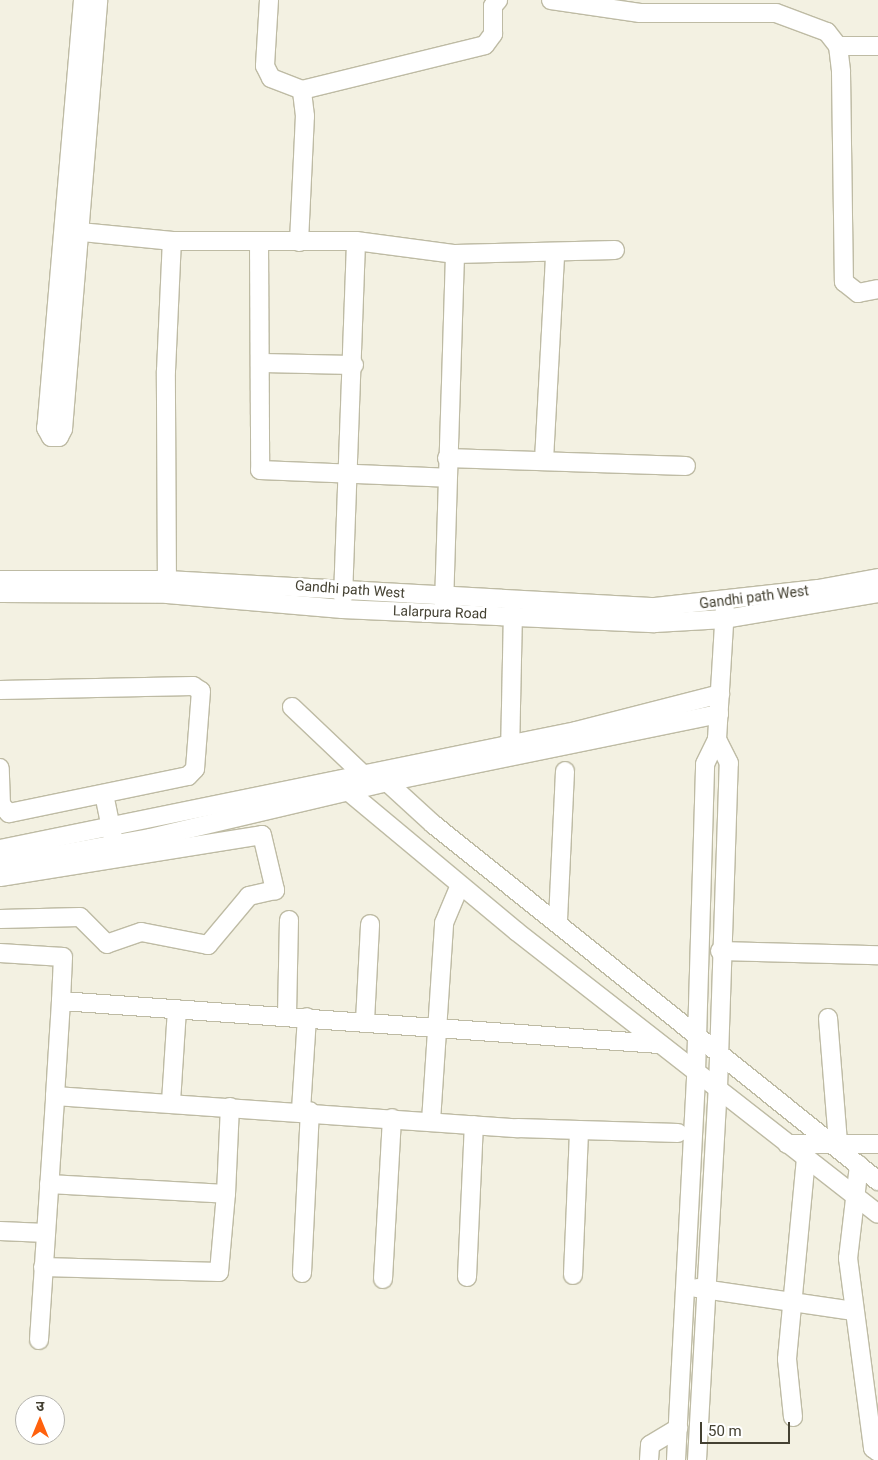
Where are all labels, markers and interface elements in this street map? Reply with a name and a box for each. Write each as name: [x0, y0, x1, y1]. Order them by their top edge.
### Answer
street label: Gandhi path West: [295, 577, 405, 601]
street label: Gandhi path West: [698, 582, 810, 612]
street label: Lalarpura Road: [393, 602, 487, 622]
north arrow: [15, 1395, 65, 1445]
text: उ: [36, 1398, 44, 1414]
scale bar: [703, 1412, 793, 1444]
text: 50 m: [708, 1422, 742, 1440]

